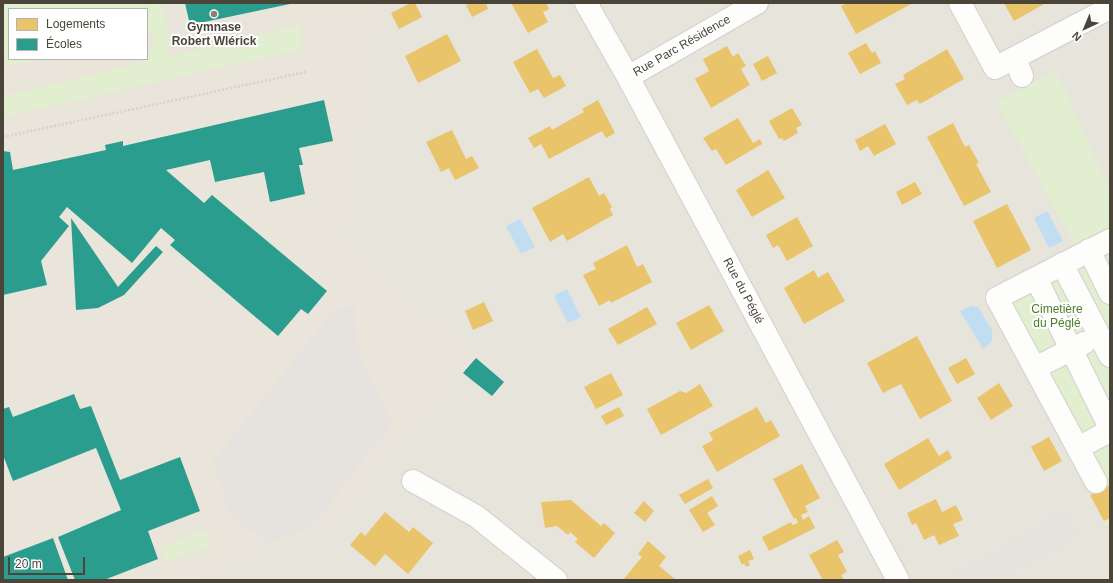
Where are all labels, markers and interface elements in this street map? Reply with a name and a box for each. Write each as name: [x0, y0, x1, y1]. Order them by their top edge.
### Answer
legend: [8, 8, 148, 60]
north arrow: [1065, 8, 1105, 48]
marker: Gymnase Robert Wlérick: [209, 9, 219, 19]
street label: Rue Parc Résidence: [631, 12, 733, 80]
text: Logements: [46, 17, 105, 31]
place label: Gymnase Robert Wlérick: [172, 21, 256, 49]
text: N: [1070, 30, 1084, 44]
text: Écoles: [46, 37, 82, 51]
street label: Rue du Péglé: [720, 256, 766, 326]
park label: Cimetière du Péglé: [1031, 303, 1083, 331]
scale bar: [10, 549, 87, 575]
text: 20 m: [15, 557, 42, 571]

